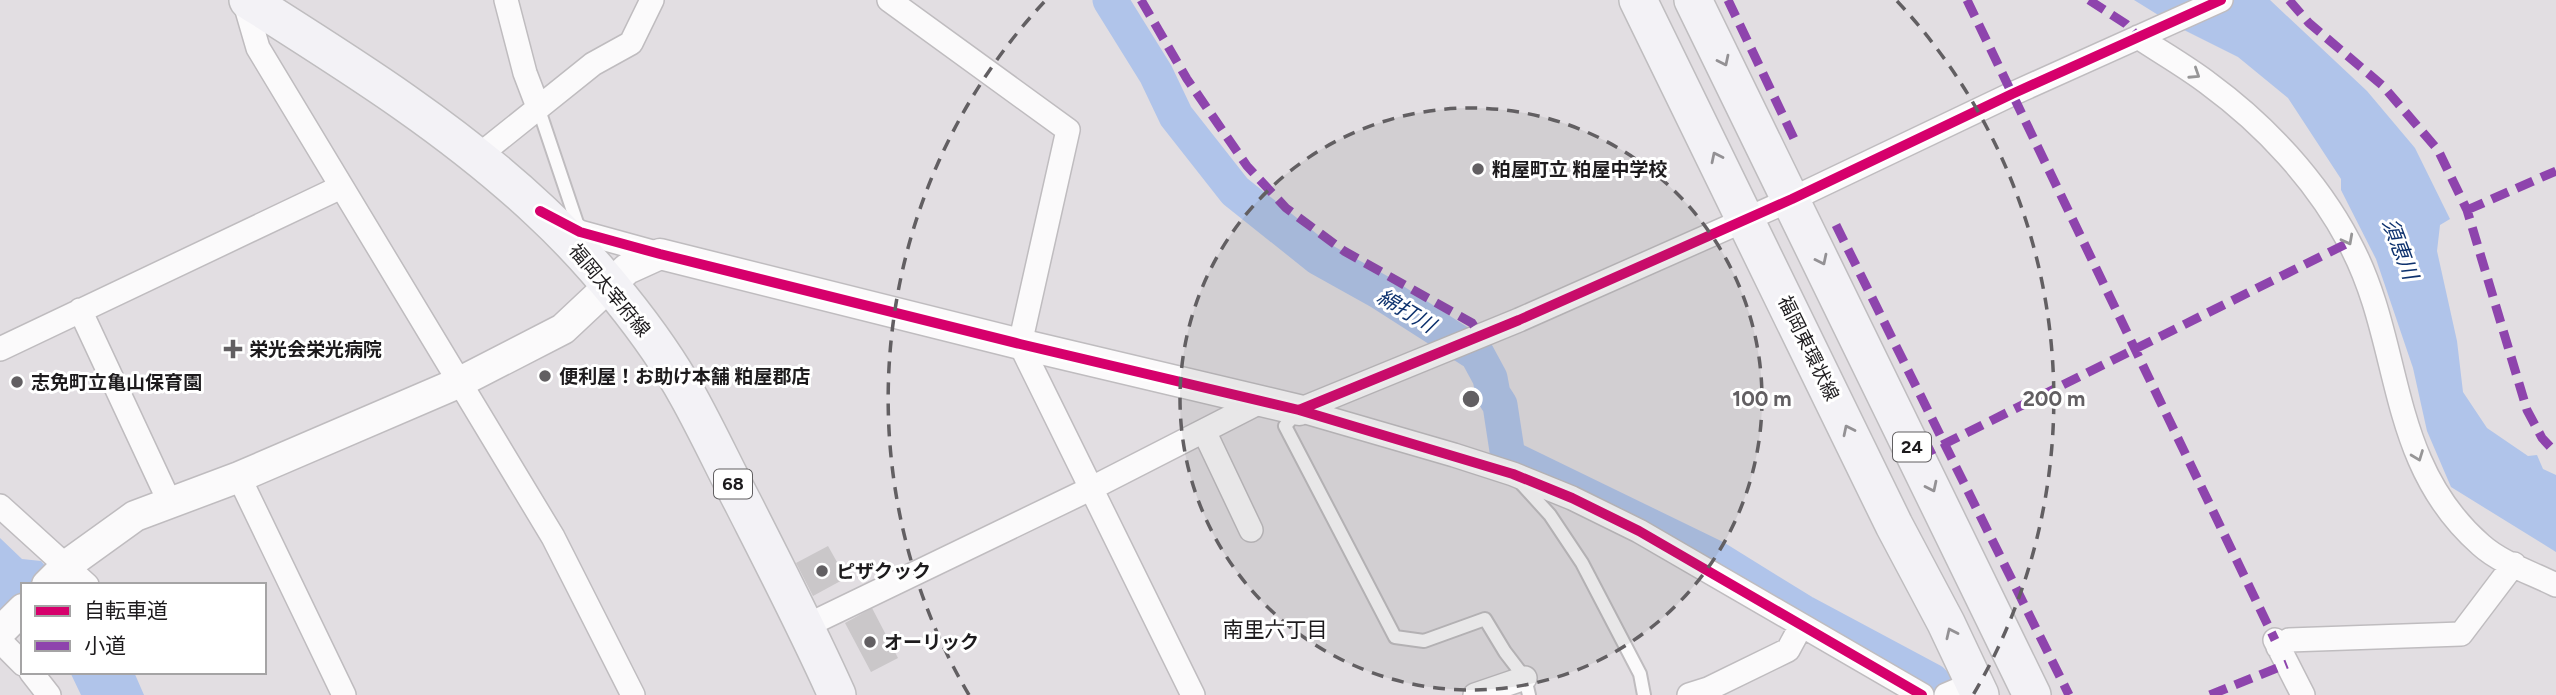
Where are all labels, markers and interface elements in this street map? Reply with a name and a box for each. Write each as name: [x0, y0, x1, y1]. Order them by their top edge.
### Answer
one-way arrow: [1715, 54, 1729, 66]
one-way arrow: [2188, 66, 2201, 79]
one-way arrow: [1710, 152, 1724, 164]
place label: 粕屋町立 粕屋中学校: [1492, 158, 1668, 181]
marker: 粕屋町立 粕屋中学校: [1470, 161, 1486, 177]
water label: 須恵川: [2378, 215, 2424, 285]
one-way arrow: [2340, 233, 2353, 245]
street label: 福岡太宰府線: [564, 239, 655, 341]
one-way arrow: [1814, 253, 1828, 265]
water label: 綿打川: [1373, 284, 1441, 339]
street label: 福岡東環状線: [1773, 292, 1844, 404]
place label: 栄光会栄光病院: [249, 338, 382, 361]
marker: 栄光会栄光病院: [223, 339, 243, 359]
place label: 便利屋！お助け本舗 粕屋郡店: [559, 365, 811, 388]
marker: 便利屋！お助け本舗 粕屋郡店: [537, 368, 553, 384]
place label: 志免町立亀山保育園: [31, 371, 202, 394]
marker: 志免町立亀山保育園: [9, 374, 25, 390]
text: 100 m: [1732, 386, 1792, 411]
text: 200 m: [2023, 386, 2085, 411]
centre of rings: [1459, 387, 1483, 411]
one-way arrow: [1843, 425, 1857, 437]
road number: 24: [1893, 432, 1931, 462]
one-way arrow: [2410, 449, 2424, 461]
road number: 68: [714, 470, 752, 498]
one-way arrow: [1924, 480, 1938, 492]
place label: ピザクック: [836, 560, 931, 583]
marker: ピザクック: [814, 563, 830, 579]
legend: [21, 583, 266, 674]
text: 自転車道: [84, 598, 168, 623]
district label: 南里六丁目: [1223, 617, 1328, 642]
one-way arrow: [1945, 628, 1959, 640]
place label: オーリック: [884, 631, 979, 654]
text: 小道: [84, 633, 126, 658]
marker: オーリック: [862, 634, 878, 650]

